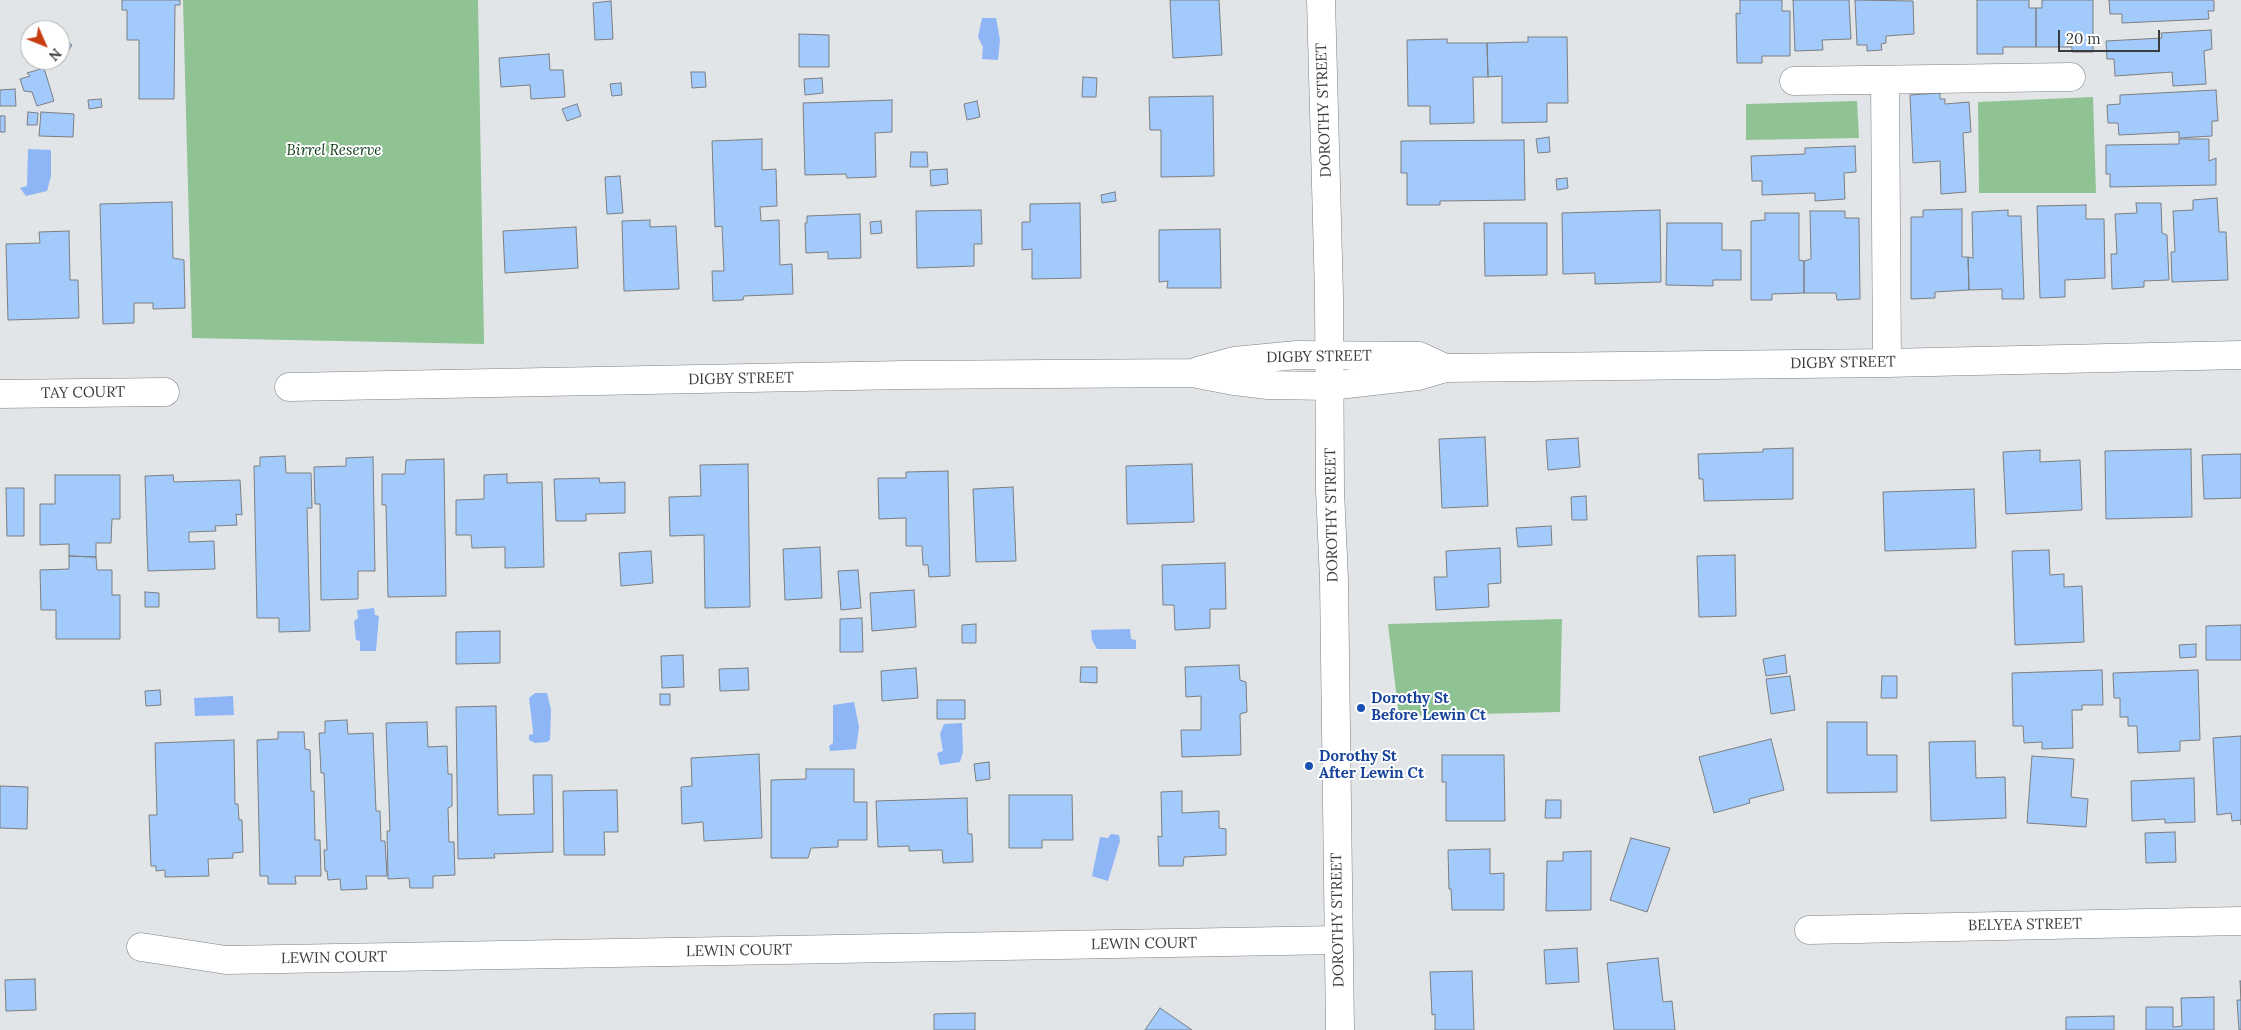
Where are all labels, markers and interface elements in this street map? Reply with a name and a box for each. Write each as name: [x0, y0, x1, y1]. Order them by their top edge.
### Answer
north arrow: [20, 20, 70, 70]
scale bar: [2061, 20, 2164, 52]
text: 20 m: [2066, 29, 2101, 48]
street label: DOROTHY STREET: [1313, 42, 1335, 178]
text: N: [45, 45, 65, 65]
park label: Birrel Reserve: [287, 142, 381, 160]
street label: DIGBY STREET: [1266, 347, 1372, 367]
street label: DIGBY STREET: [1790, 353, 1896, 373]
street label: DIGBY STREET: [688, 369, 794, 389]
street label: TAY COURT: [41, 383, 125, 403]
street label: DOROTHY STREET: [1322, 448, 1342, 582]
place label: Dorothy St Before Lewin Ct: [1371, 690, 1486, 725]
marker: Dorothy St Before Lewin Ct: [1355, 702, 1367, 714]
place label: Dorothy St After Lewin Ct: [1319, 748, 1424, 783]
marker: Dorothy St After Lewin Ct: [1303, 760, 1315, 772]
street label: DOROTHY STREET: [1328, 853, 1348, 987]
street label: BELYEA STREET: [1968, 915, 2082, 935]
street label: LEWIN COURT: [1091, 934, 1197, 954]
street label: LEWIN COURT: [686, 941, 792, 961]
street label: LEWIN COURT: [281, 948, 387, 968]

